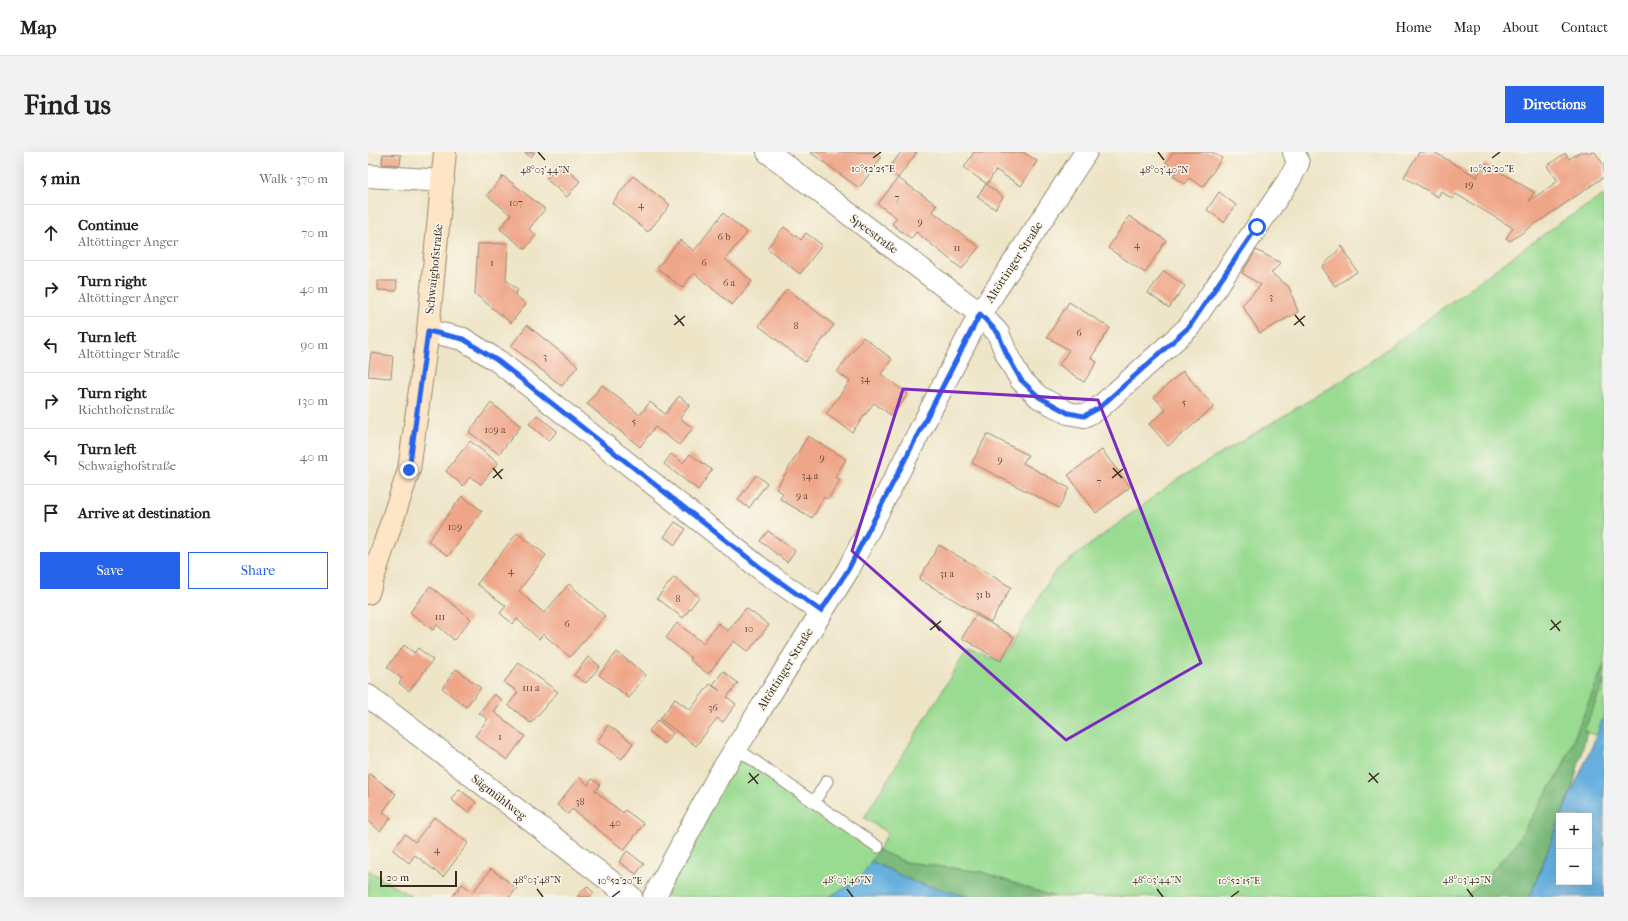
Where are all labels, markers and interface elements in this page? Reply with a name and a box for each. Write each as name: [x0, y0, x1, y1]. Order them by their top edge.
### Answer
text: Map: [20, 17, 56, 39]
text: Home: [1395, 19, 1432, 36]
text: Map: [1454, 19, 1481, 36]
text: About: [1503, 19, 1539, 36]
text: Contact: [1561, 19, 1608, 36]
button: Directions: [1505, 86, 1604, 123]
text: Find us: [24, 88, 111, 121]
text: 10°52'25"E: [851, 163, 895, 175]
text: 10°52'20"E: [1470, 163, 1514, 175]
text: 48°03'44"N: [520, 164, 570, 176]
text: 48°03'40"N: [1139, 164, 1189, 176]
text: 5 min: [40, 168, 80, 188]
text: Walk · 370 m: [259, 171, 328, 186]
house number: 19: [1465, 179, 1473, 191]
house number: 7: [895, 192, 900, 204]
house number: 107: [509, 197, 523, 209]
house number: 4: [638, 199, 645, 211]
street label: Speestraße: [847, 211, 901, 257]
text: Continue: [78, 216, 138, 234]
house number: 9: [917, 216, 923, 228]
route start: [1248, 218, 1266, 236]
street label: Altöttinger Straße: [982, 219, 1046, 306]
icon: ahead: [40, 222, 62, 244]
street label: Schwaighofstraße: [422, 223, 446, 315]
text: 70 m: [301, 225, 328, 240]
house number: 6 b: [718, 231, 730, 243]
text: Altöttinger Anger: [78, 234, 178, 249]
house number: 4: [1134, 239, 1141, 251]
house number: 11: [953, 242, 961, 254]
house number: 1: [490, 257, 494, 269]
house number: 6: [701, 257, 707, 269]
text: Turn right: [78, 272, 147, 290]
house number: 6 a: [723, 277, 735, 289]
icon: right: [40, 278, 62, 300]
text: 40 m: [300, 281, 328, 296]
text: Altöttinger Anger: [78, 290, 178, 305]
house number: 3: [1269, 291, 1273, 303]
house number: 8: [793, 320, 799, 332]
house number: 6: [1076, 327, 1082, 339]
text: Turn left: [78, 328, 136, 346]
icon: left: [40, 334, 62, 356]
text: 90 m: [300, 337, 328, 352]
text: Altöttinger Straße: [78, 346, 180, 361]
house number: 3: [543, 351, 547, 363]
house number: 34: [860, 373, 871, 385]
text: Turn right: [78, 384, 147, 402]
icon: right: [40, 390, 62, 412]
text: 130 m: [297, 393, 328, 408]
house number: 5: [1182, 397, 1186, 409]
text: Richthofenstraße: [78, 402, 175, 417]
house number: 5: [632, 416, 636, 428]
house number: 109 a: [484, 424, 506, 436]
text: Turn left: [78, 440, 136, 458]
icon: left: [40, 446, 62, 468]
text: 40 m: [300, 449, 328, 464]
house number: 9: [819, 452, 825, 464]
house number: 9: [997, 454, 1003, 466]
text: Schwaighofstraße: [78, 458, 176, 473]
route end: [400, 461, 418, 479]
house number: 34 a: [802, 470, 819, 482]
house number: 7: [1097, 476, 1102, 488]
house number: 9 a: [796, 490, 808, 502]
icon: arrive: [40, 502, 62, 524]
text: Arrive at destination: [78, 504, 210, 522]
house number: 109: [448, 521, 462, 533]
button: Save: [40, 552, 180, 589]
button: Share: [188, 552, 328, 589]
house number: 4: [508, 565, 515, 577]
house number: 31 a: [940, 568, 955, 580]
house number: 31 b: [975, 589, 991, 601]
house number: 8: [675, 593, 681, 605]
house number: 111: [435, 611, 445, 623]
house number: 6: [564, 618, 570, 630]
house number: 10: [744, 623, 754, 635]
street label: Altöttinger Straße: [754, 625, 816, 713]
house number: 111 a: [522, 682, 540, 694]
house number: 36: [708, 702, 718, 714]
house number: 1: [498, 731, 502, 743]
street label: Sägmühlweg: [469, 771, 530, 823]
house number: 38: [575, 796, 585, 808]
map controls: [1556, 813, 1592, 885]
button: +: [1556, 813, 1592, 849]
house number: 40: [609, 817, 621, 829]
house number: 4: [434, 844, 441, 856]
button: −: [1556, 849, 1592, 885]
scale bar: [380, 869, 457, 888]
text: 20 m: [386, 871, 409, 884]
text: 48°03'48"N: [513, 874, 562, 886]
text: 48°03'46"N: [822, 874, 872, 886]
text: 48°03'44"N: [1132, 874, 1182, 886]
text: 48°03'42"N: [1443, 874, 1492, 886]
text: 10°52'20"E: [598, 875, 642, 887]
text: 10°52'15"E: [1218, 875, 1260, 887]

